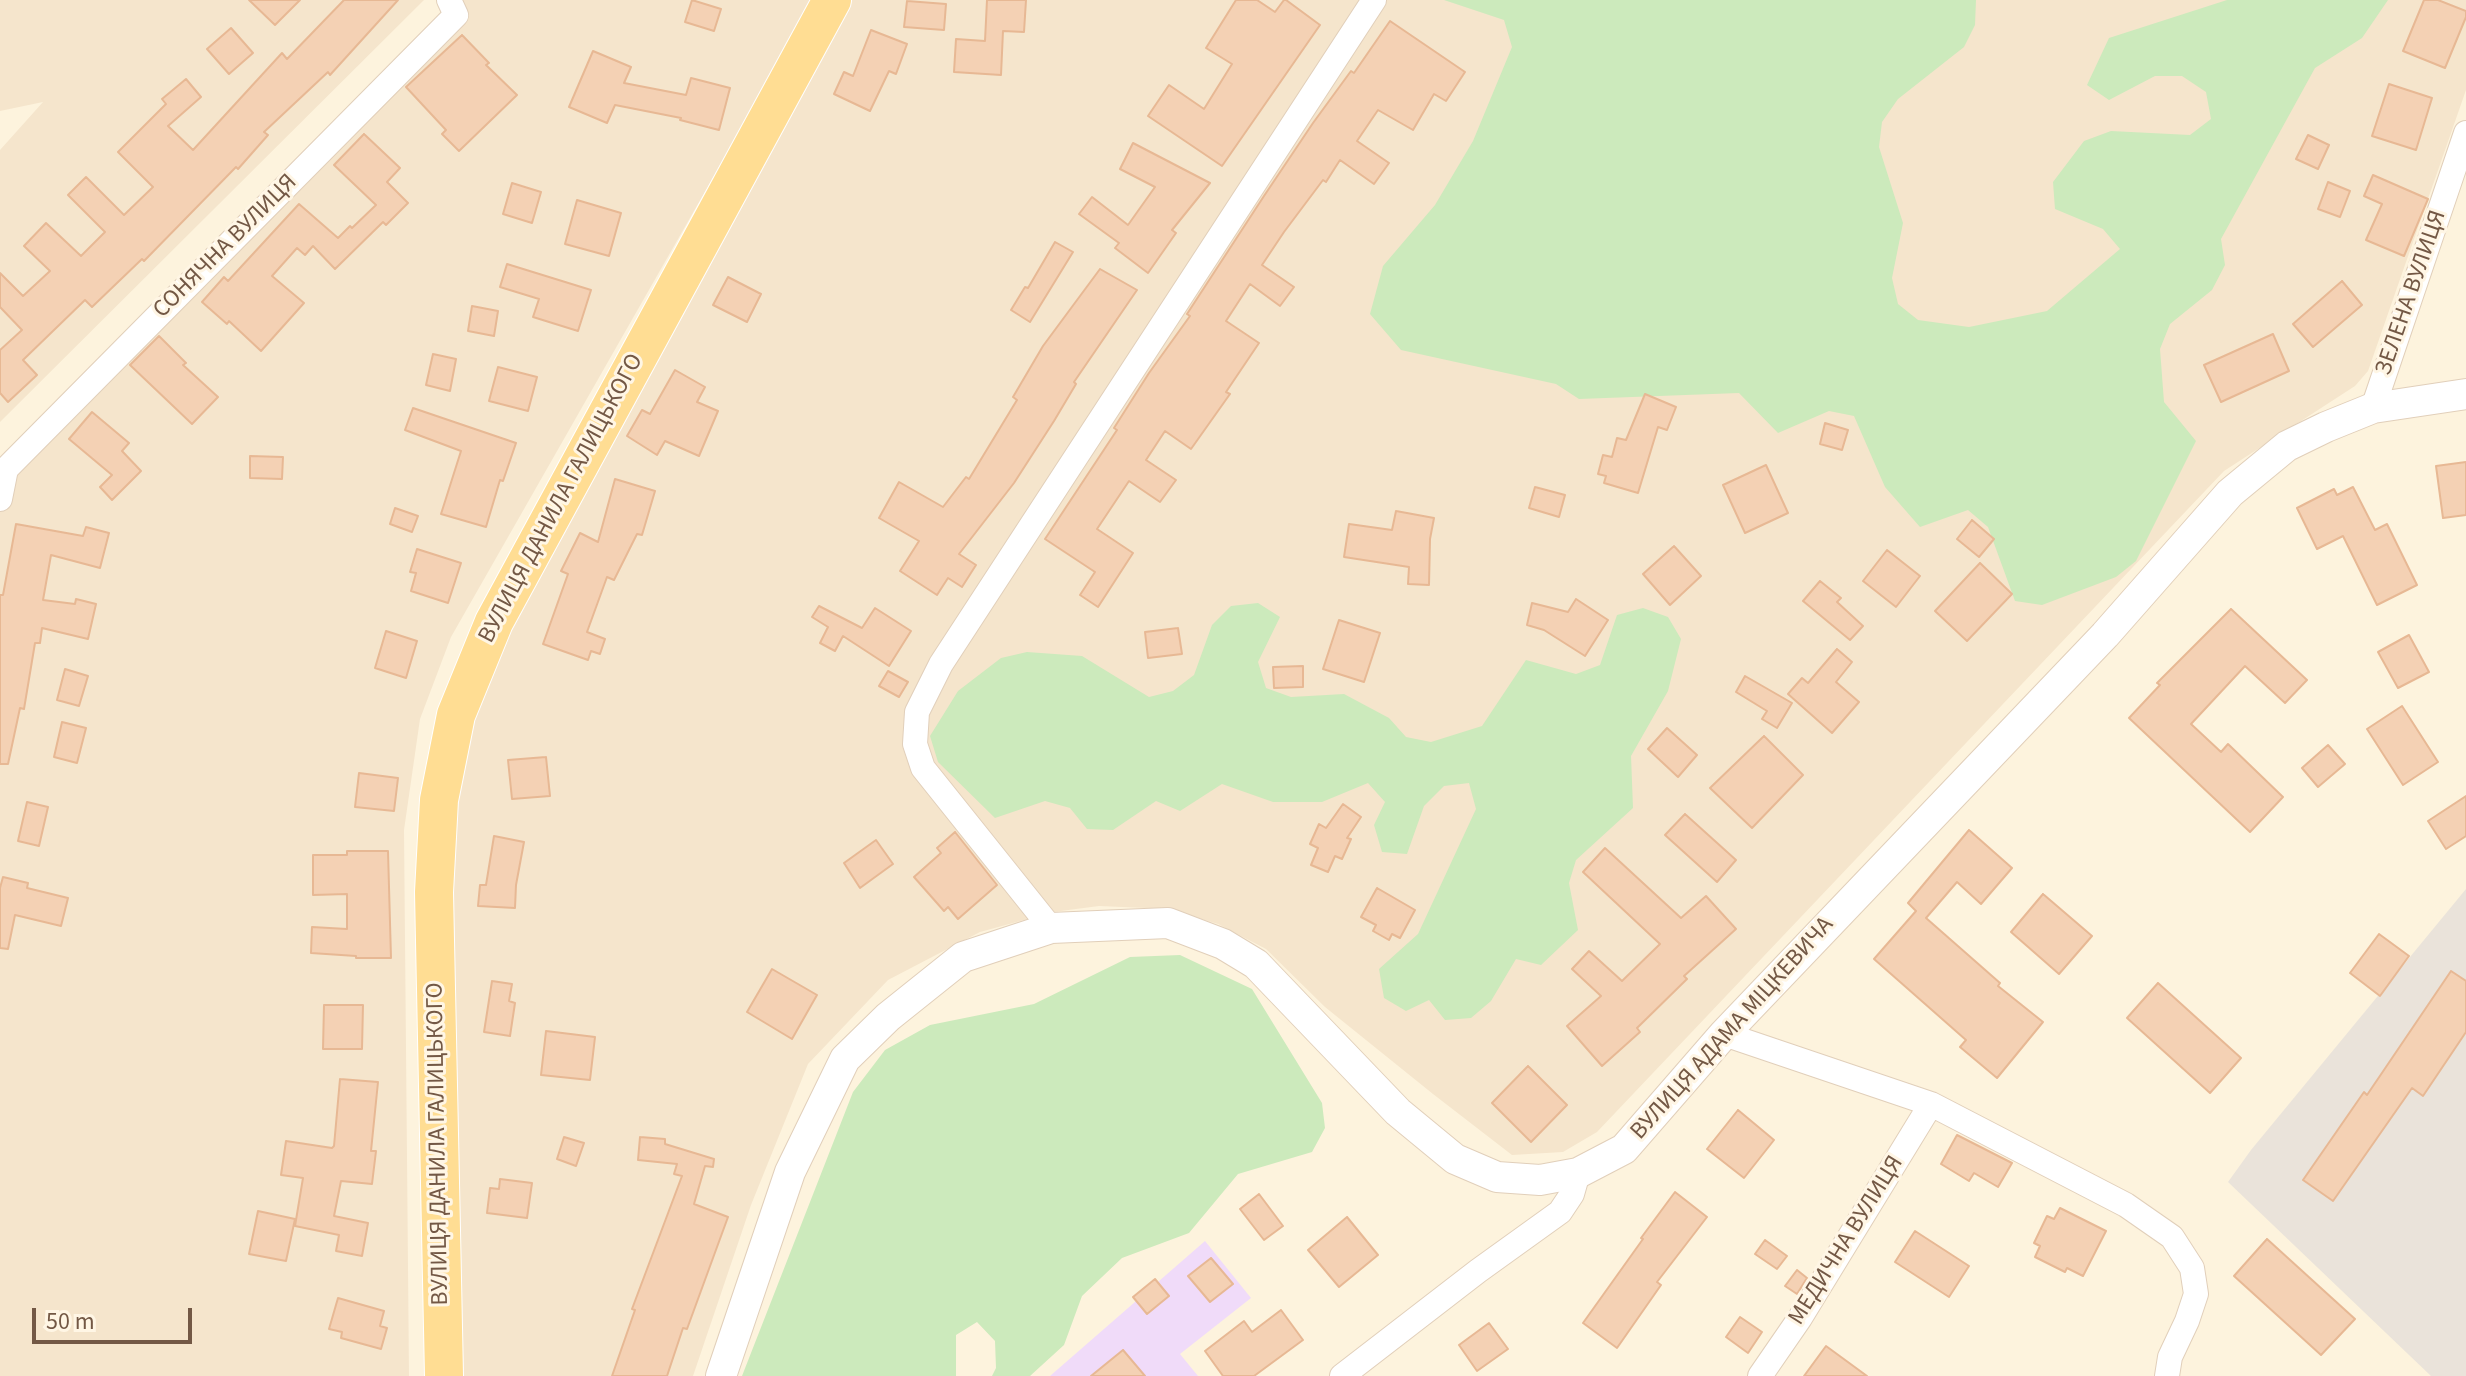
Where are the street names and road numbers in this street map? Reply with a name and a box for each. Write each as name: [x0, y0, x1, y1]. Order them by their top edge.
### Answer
street label: СОНЯЧНА ВУЛИЦЯ: [148, 169, 304, 325]
street label: ЗЕЛЕНА ВУЛИЦЯ: [2370, 207, 2454, 379]
street label: ВУЛИЦЯ ДАНИЛА ГАЛИЦЬКОГО: [473, 350, 651, 648]
street label: ВУЛИЦЯ АДАМА МІЦКЕВИЧА: [1625, 912, 1841, 1146]
street label: ВУЛИЦЯ ДАНИЛА ГАЛИЦЬКОГО: [422, 982, 456, 1306]
street label: МЕДИЧНА ВУЛИЦЯ: [1783, 1151, 1911, 1331]

